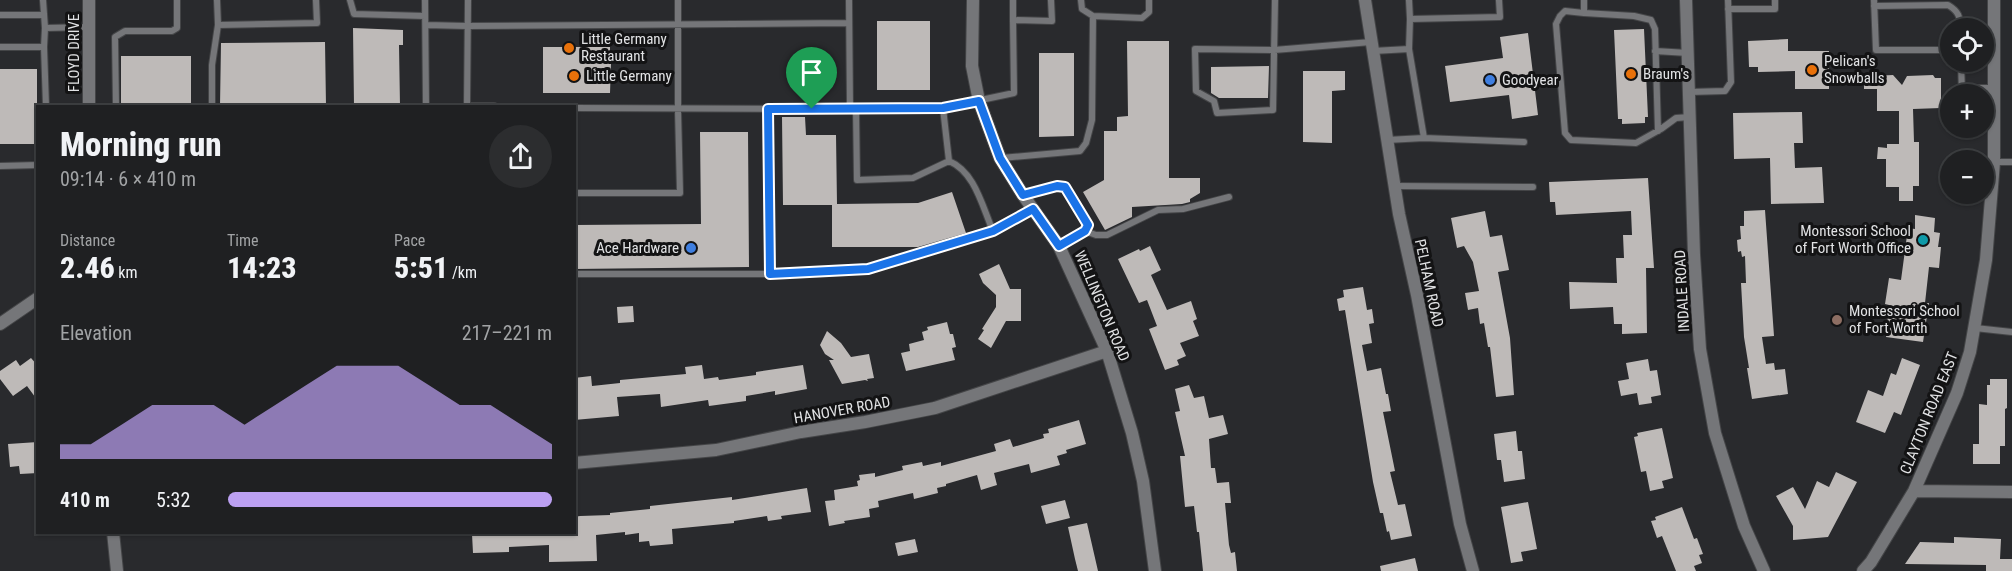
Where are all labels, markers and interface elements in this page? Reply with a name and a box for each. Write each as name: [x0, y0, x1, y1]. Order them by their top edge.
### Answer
street label: FLOYD DRIVE: [65, 14, 83, 92]
map controls: [1940, 18, 1994, 204]
button: locate: [1940, 18, 1994, 72]
place label: Little Germany Restaurant: [581, 30, 667, 65]
marker: Little Germany Restaurant: [562, 41, 576, 55]
pin: [786, 47, 837, 109]
place label: Pelican's Snowballs: [1824, 52, 1885, 87]
icon: arrive: [795, 56, 828, 89]
marker: Pelican's Snowballs: [1805, 63, 1819, 77]
place label: Braum's: [1643, 65, 1689, 83]
place label: Little Germany: [586, 67, 672, 85]
marker: Braum's: [1624, 67, 1638, 81]
marker: Little Germany: [567, 69, 581, 83]
place label: Goodyear: [1502, 71, 1559, 89]
marker: Goodyear: [1483, 73, 1497, 87]
button: +: [1940, 84, 1994, 138]
text: Morning run: [60, 125, 222, 164]
button: share: [489, 125, 552, 188]
button: −: [1940, 150, 1994, 204]
text: 09:14 · 6 × 410 m: [60, 167, 196, 191]
place label: Montessori School of Fort Worth Office: [1795, 222, 1911, 257]
text: Distance: [60, 231, 115, 250]
text: Time: [227, 231, 259, 250]
text: Pace: [394, 231, 425, 250]
marker: Montessori School of Fort Worth Office: [1916, 233, 1930, 247]
street label: PELHAM ROAD: [1411, 237, 1447, 329]
place label: Ace Hardware: [596, 239, 679, 257]
marker: Ace Hardware: [684, 241, 698, 255]
street label: WELLINGTON ROAD: [1071, 248, 1133, 364]
street label: INDALE ROAD: [1671, 249, 1693, 333]
text: 2.46: [60, 250, 115, 285]
text: 14:23: [227, 250, 296, 285]
text: 5:51: [394, 250, 448, 285]
text: km: [115, 263, 138, 282]
text: /km: [448, 263, 477, 282]
place label: Montessori School of Fort Worth: [1849, 302, 1960, 337]
marker: Montessori School of Fort Worth: [1830, 313, 1844, 327]
text: Elevation: [60, 321, 132, 345]
text: 217–221 m: [462, 321, 552, 345]
street label: CLAYTON ROAD EAST: [1896, 349, 1962, 477]
street label: HANOVER ROAD: [792, 393, 892, 427]
text: 410 m: [60, 488, 110, 512]
text: 5:32: [156, 488, 190, 512]

